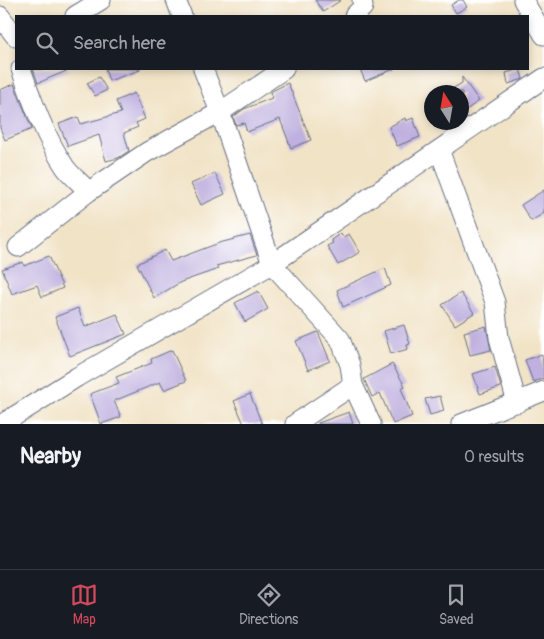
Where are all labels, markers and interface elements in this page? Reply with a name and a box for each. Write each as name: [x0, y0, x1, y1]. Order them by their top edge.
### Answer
search box: [15, 15, 529, 70]
icon: search: [33, 29, 61, 57]
text: Search here: [73, 31, 166, 55]
north arrow: [424, 85, 469, 130]
text: Nearby: [20, 443, 81, 470]
text: 0 results: [464, 447, 524, 467]
tab: Map: [70, 581, 98, 628]
tab: Directions: [239, 581, 298, 628]
tab: Saved: [439, 581, 474, 628]

